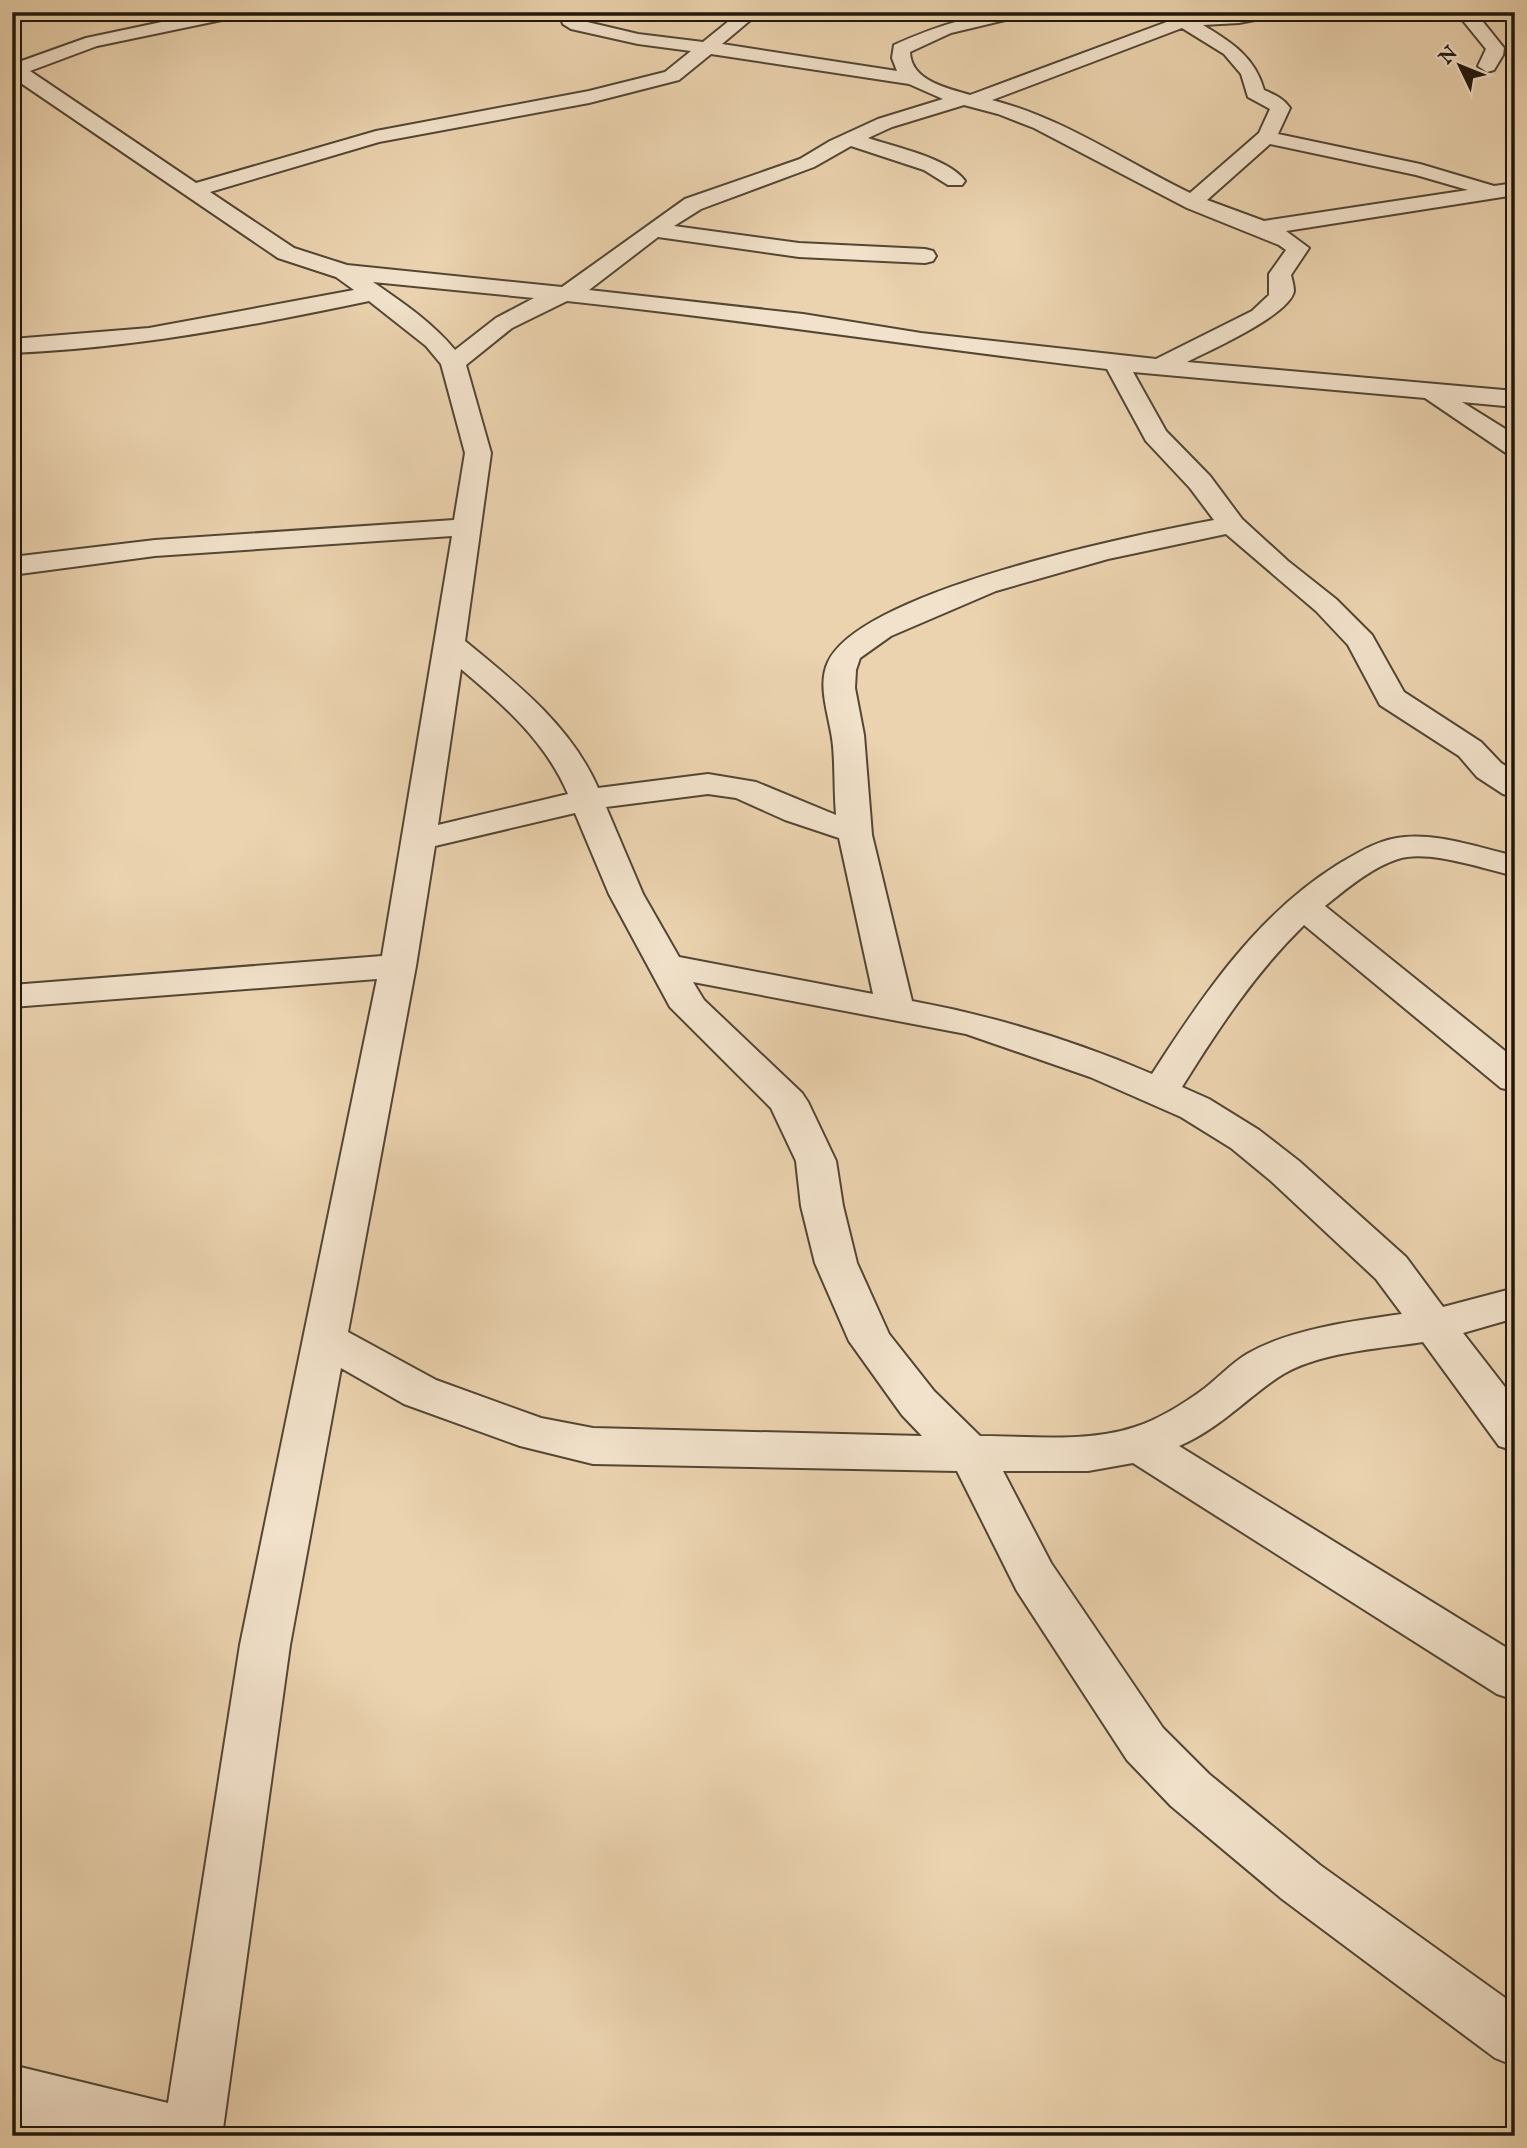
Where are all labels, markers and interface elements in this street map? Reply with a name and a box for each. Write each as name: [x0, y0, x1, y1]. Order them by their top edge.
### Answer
north arrow: [1426, 32, 1496, 102]
text: N: [1434, 41, 1464, 71]

